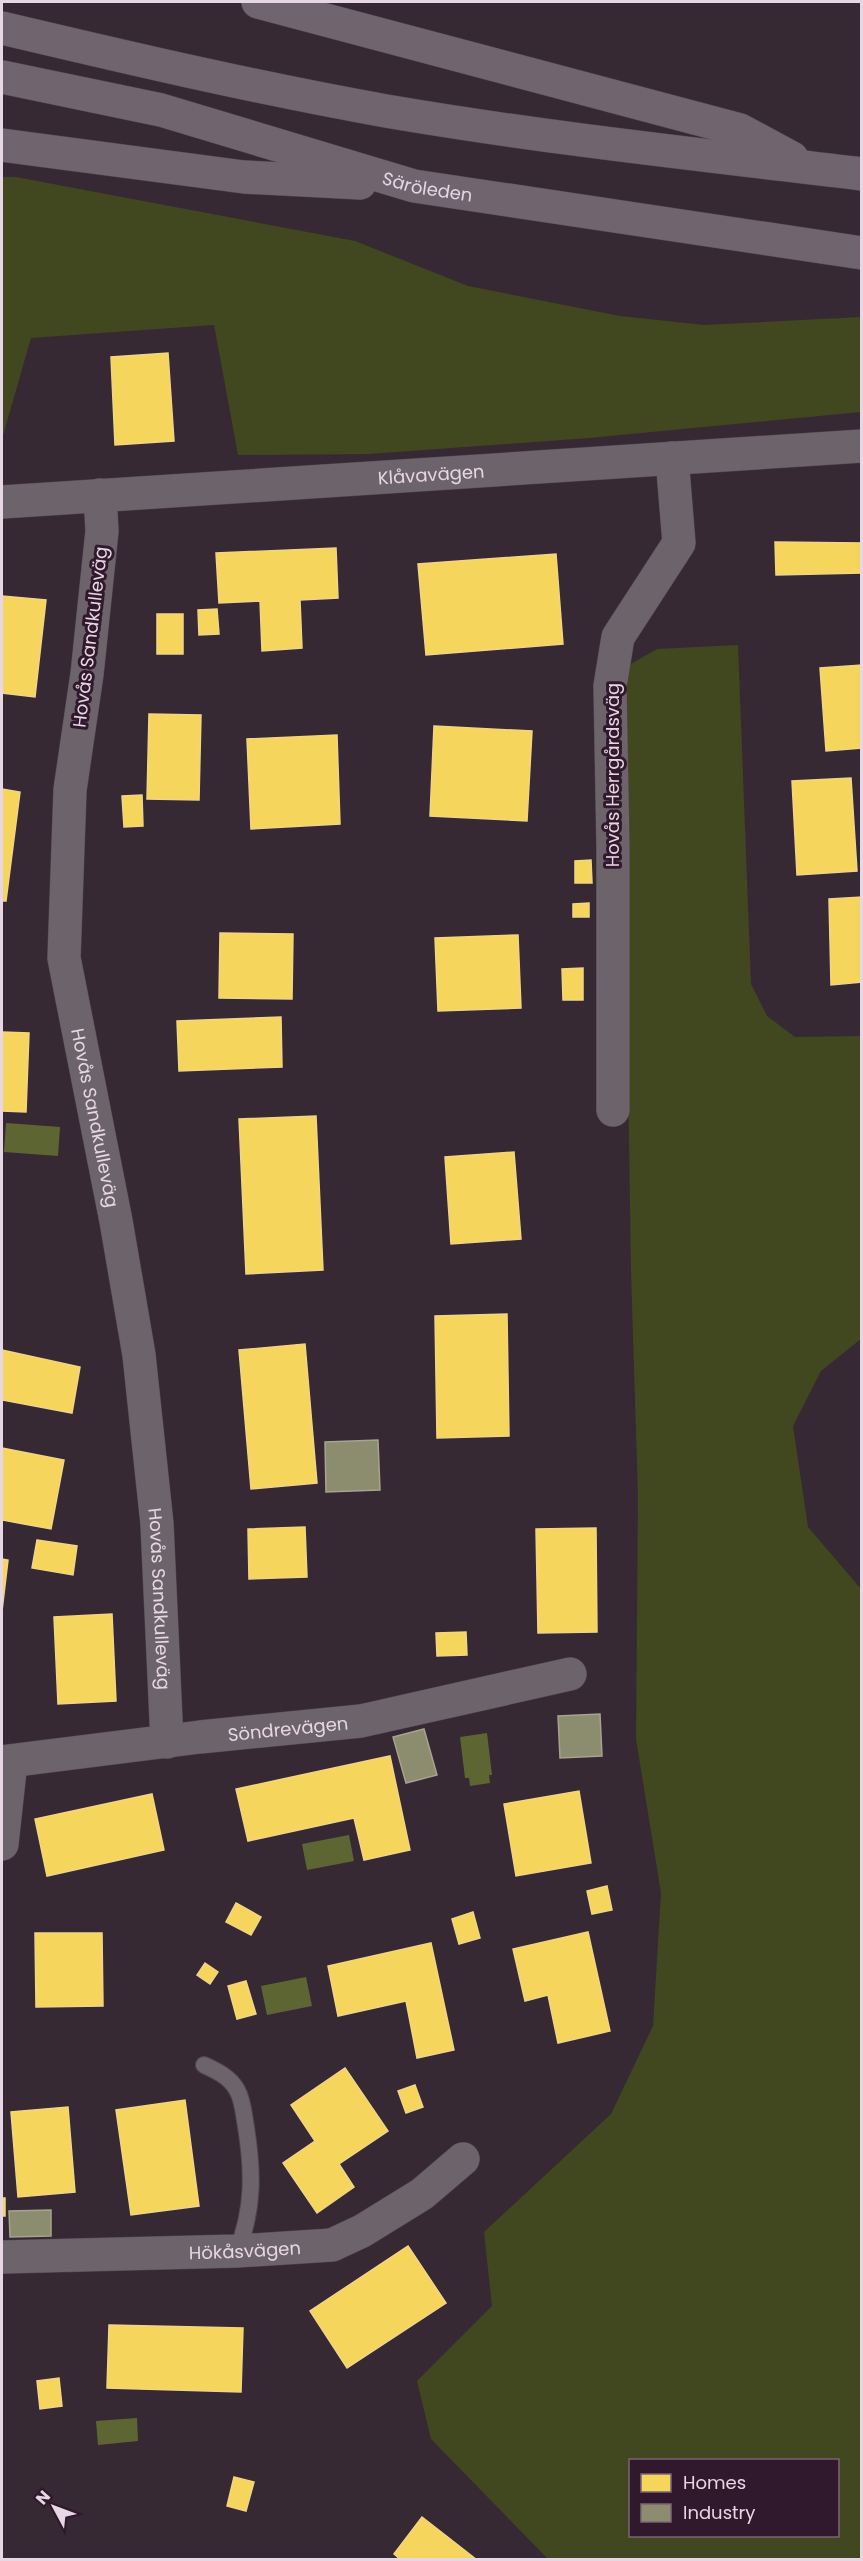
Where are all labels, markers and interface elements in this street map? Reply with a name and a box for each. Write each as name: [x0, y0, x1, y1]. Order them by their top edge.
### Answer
street label: Säröleden: [379, 165, 474, 207]
street label: Klåvavägen: [377, 458, 485, 490]
street label: Hovås Sandkulleväg: [66, 545, 114, 729]
street label: Hovås Herrgårdsväg: [600, 683, 625, 867]
street label: Hovås Sandkulleväg: [66, 1026, 126, 1210]
street label: Hovås Sandkulleväg: [143, 1506, 177, 1690]
street label: Söndrevägen: [227, 1710, 349, 1747]
street label: Hökåsvägen: [189, 2234, 302, 2265]
legend: [629, 2459, 839, 2537]
text: Homes: [683, 2470, 746, 2495]
north arrow: [24, 2477, 84, 2537]
text: N: [30, 2485, 56, 2510]
text: Industry: [683, 2500, 755, 2525]

